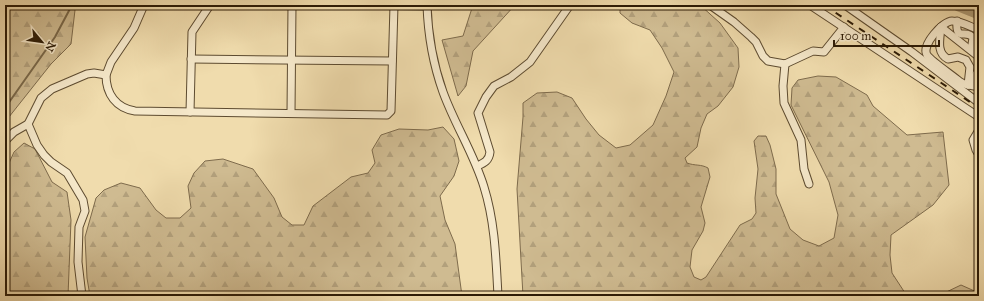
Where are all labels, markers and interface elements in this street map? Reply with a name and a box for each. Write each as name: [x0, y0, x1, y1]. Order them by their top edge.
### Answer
north arrow: [22, 22, 62, 62]
scale bar: [834, 22, 939, 48]
text: 100 m: [840, 29, 871, 43]
text: N: [42, 39, 58, 54]

